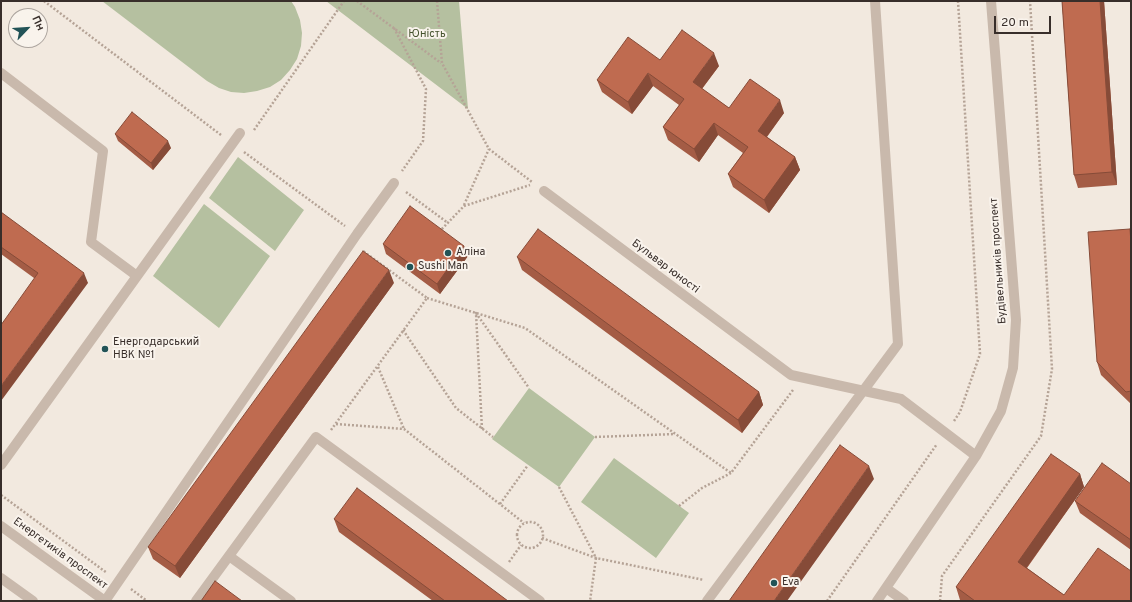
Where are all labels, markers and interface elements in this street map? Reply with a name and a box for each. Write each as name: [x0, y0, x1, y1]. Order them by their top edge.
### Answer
north arrow: [8, 8, 48, 48]
scale bar: [996, 8, 1053, 34]
text: Пн: [28, 14, 47, 33]
text: 20 m: [1001, 15, 1029, 31]
park label: Юність: [408, 28, 446, 42]
street label: Будівельників проспект: [988, 198, 1010, 324]
street label: Бульвар юності: [629, 237, 701, 297]
place label: Аліна: [456, 246, 485, 260]
marker: Аліна: [443, 248, 453, 258]
place label: Sushi Man: [418, 260, 468, 274]
marker: Sushi Man: [405, 262, 415, 272]
place label: Енергодарський НВК №1: [113, 336, 199, 362]
marker: Енергодарський НВК №1: [100, 344, 110, 354]
street label: Енергетиків проспект: [10, 515, 110, 593]
place label: Eva: [782, 576, 799, 590]
marker: Eva: [769, 578, 779, 588]

